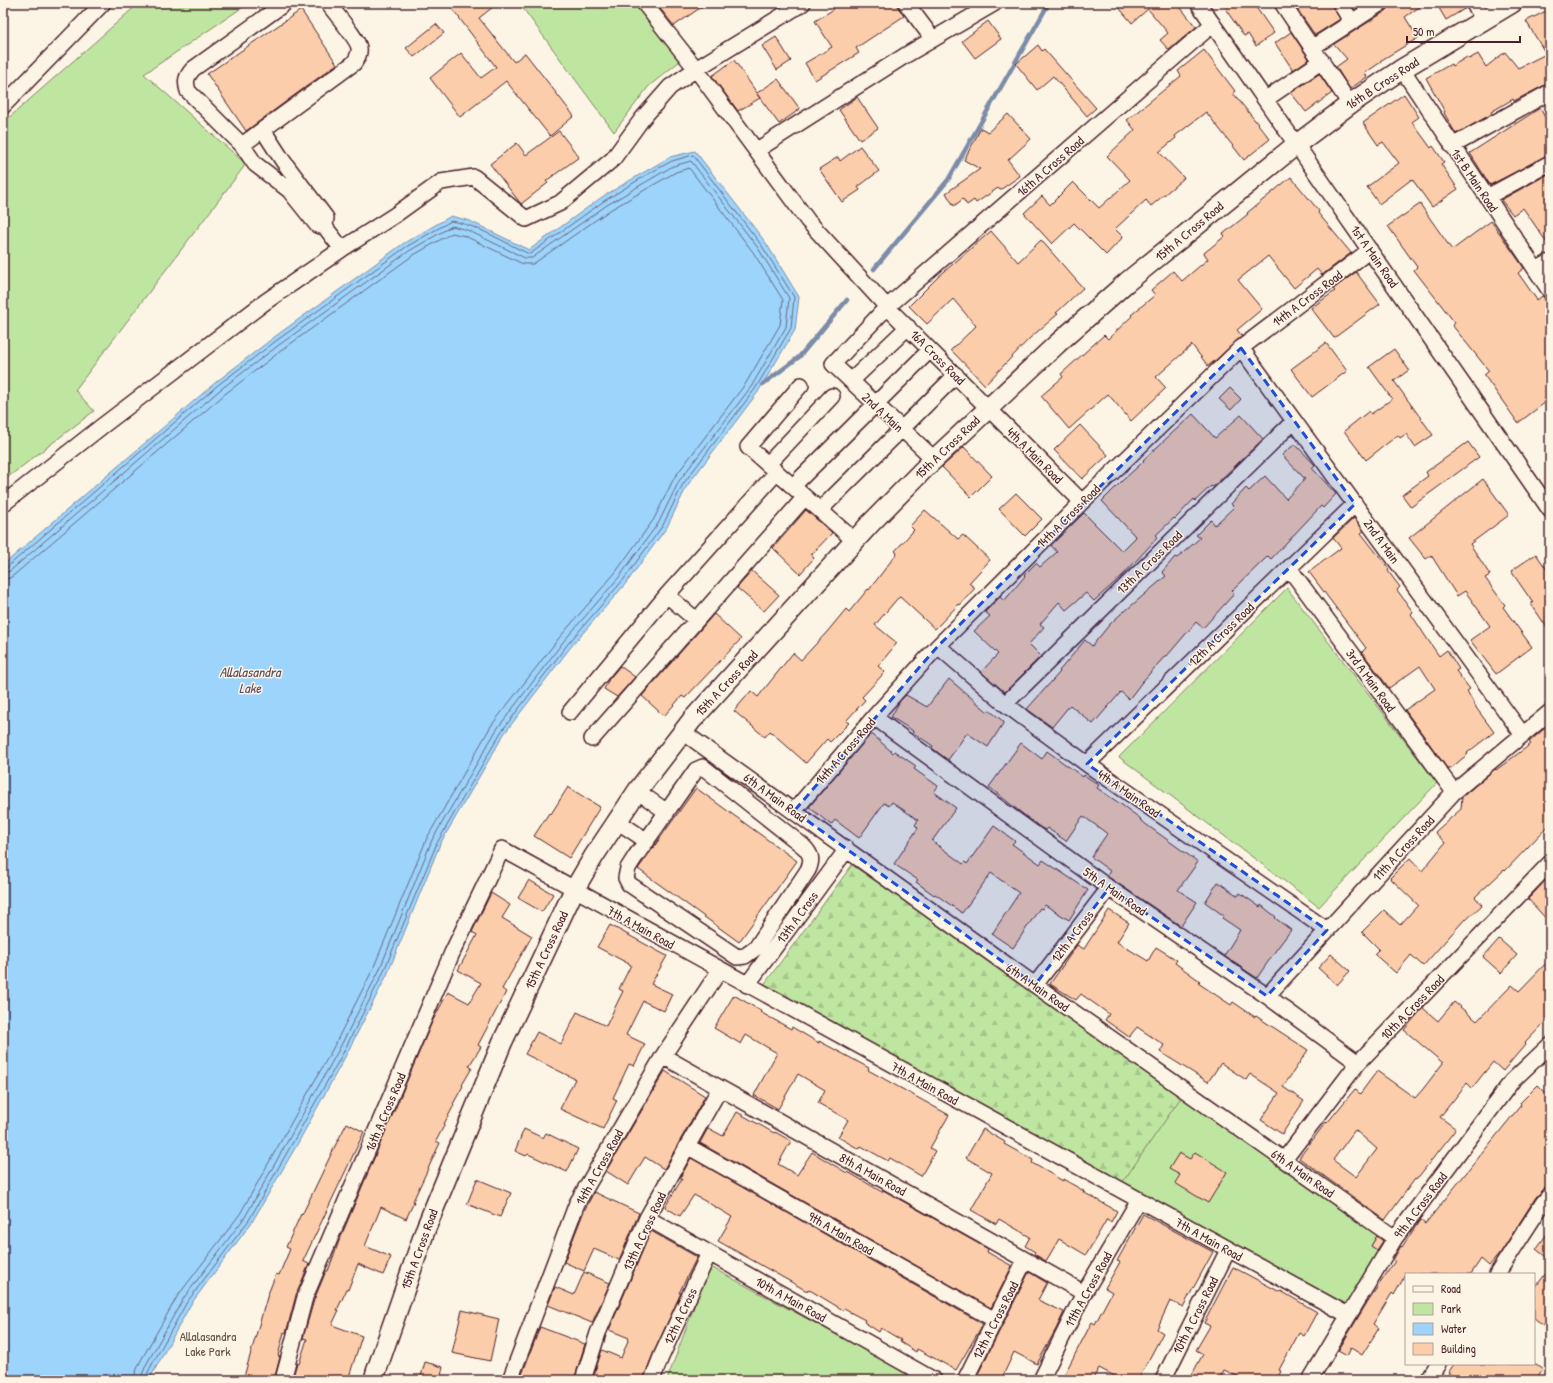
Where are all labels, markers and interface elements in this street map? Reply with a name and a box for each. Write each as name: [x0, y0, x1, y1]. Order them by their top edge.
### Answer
scale bar: [1407, 18, 1520, 44]
text: 50 m: [1413, 23, 1434, 40]
street label: 16th B Cross Road: [1342, 53, 1422, 113]
street label: 16th A Cross Road: [1012, 132, 1088, 200]
street label: 1st B Main Road: [1447, 145, 1503, 215]
street label: 15th A Cross Road: [1151, 197, 1227, 265]
street label: 1st A Main Road: [1347, 221, 1403, 291]
street label: 14th A Cross Road: [1268, 266, 1346, 330]
street label: 16A Cross Road: [907, 326, 969, 388]
street label: 2nd A Main: [858, 388, 908, 436]
street label: 15th A Cross Road: [910, 411, 984, 483]
street label: 4th A Main Road: [1003, 423, 1067, 487]
street label: 14th A Cross Road: [1032, 480, 1104, 552]
street label: 2nd A Main: [1360, 515, 1404, 567]
street label: 13th A Cross Road: [1112, 526, 1186, 598]
street label: 12th A Cross Road: [1184, 598, 1258, 670]
street label: 3rd A Main Road: [1342, 645, 1400, 715]
street label: 15th A Cross Road: [691, 646, 761, 720]
water label: Allalasandra Lake: [219, 662, 282, 697]
street label: 14th A Cross Road: [811, 714, 879, 788]
street label: 4th A Main Road: [1094, 765, 1164, 821]
street label: 6th A Main Road: [740, 768, 810, 826]
street label: 11th A Cross Road: [1368, 811, 1438, 885]
street label: 5th A Main Road: [1080, 862, 1150, 920]
street label: 13th A Cross: [772, 887, 822, 947]
street label: 7th A Main Road: [604, 901, 678, 953]
street label: 12th A Cross: [1047, 906, 1097, 966]
street label: 15th A Cross Road: [520, 908, 572, 992]
street label: 6th A Main Road: [1003, 959, 1073, 1015]
street label: 10th A Cross Road: [1376, 970, 1448, 1044]
street label: 7th A Main Road: [888, 1057, 962, 1109]
street label: 16th A Cross Road: [360, 1070, 410, 1154]
street label: 14th A Cross Road: [571, 1126, 627, 1208]
street label: 6th A Main Road: [1268, 1145, 1338, 1201]
street label: 8th A Main Road: [836, 1148, 910, 1200]
street label: 9th A Cross Road: [1389, 1168, 1451, 1242]
street label: 13th A Cross Road: [618, 1189, 670, 1273]
street label: 15th A Cross Road: [396, 1206, 442, 1292]
street label: 9th A Main Road: [805, 1207, 877, 1259]
street label: 7th A Main Road: [1172, 1213, 1246, 1265]
street label: 11th A Cross Road: [1060, 1248, 1116, 1330]
street label: 10th A Main Road: [752, 1272, 830, 1326]
street label: 10th A Cross Road: [1168, 1273, 1222, 1357]
legend: [1405, 1273, 1535, 1365]
street label: 12th A Cross Road: [968, 1278, 1022, 1362]
text: Road: [1441, 1280, 1461, 1297]
street label: 12th A Cross: [659, 1285, 701, 1347]
text: Park: [1441, 1300, 1461, 1317]
text: Water: [1441, 1320, 1467, 1337]
park label: Allalasandra Lake Park: [180, 1327, 236, 1360]
text: Building: [1441, 1340, 1476, 1357]

